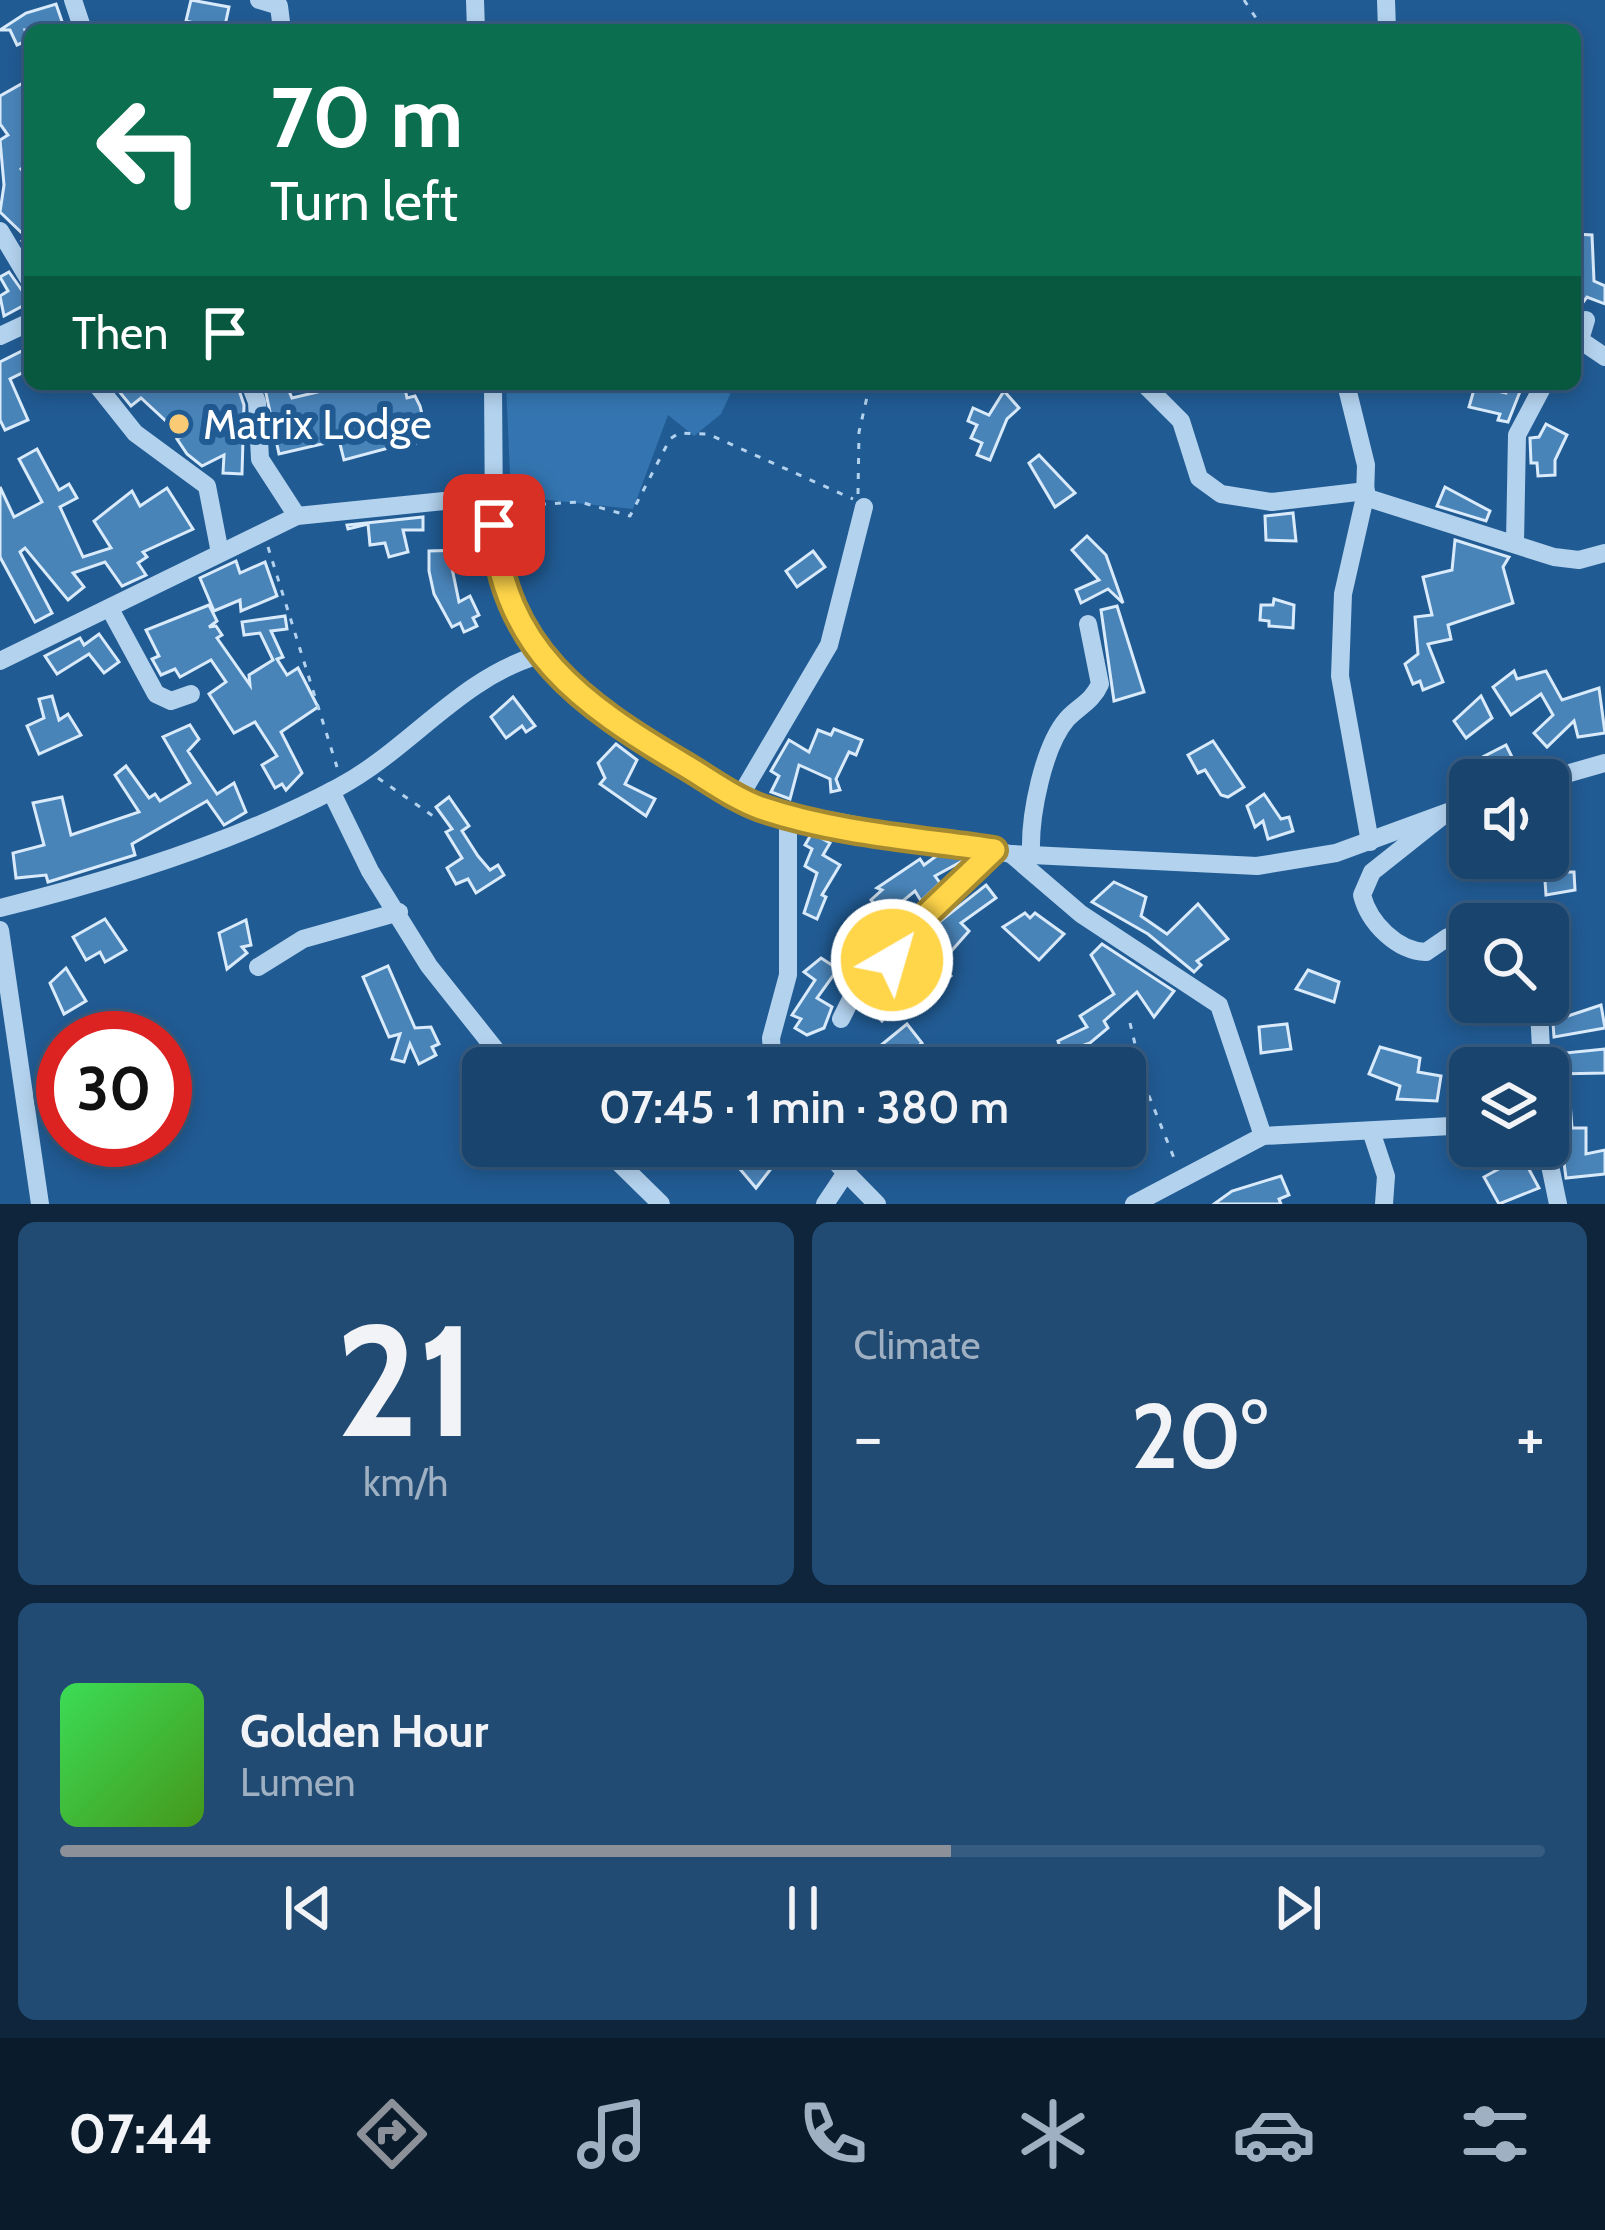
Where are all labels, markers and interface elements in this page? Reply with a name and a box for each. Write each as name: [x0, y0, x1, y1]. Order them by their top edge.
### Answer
text: 70 m: [270, 66, 463, 168]
icon: left: [72, 72, 228, 228]
text: Turn left: [270, 168, 458, 234]
icon: arrive: [192, 300, 258, 366]
text: Then: [72, 306, 168, 360]
place label: Matrix Lodge: [203, 398, 432, 450]
marker: Matrix Lodge: [166, 411, 192, 437]
pin: [443, 474, 545, 576]
icon: arrive: [461, 492, 527, 558]
map controls: [1449, 759, 1569, 1167]
button: sound: [1449, 759, 1569, 879]
position arrow: [829, 897, 955, 1023]
button: search: [1449, 903, 1569, 1023]
speed limit sign: 30: [36, 1011, 192, 1167]
button: layers: [1449, 1047, 1569, 1167]
text: 07:45 · 1 min · 380 m: [599, 1080, 1009, 1134]
text: 21: [336, 1285, 476, 1475]
text: Climate: [854, 1321, 980, 1369]
text: 20°: [1131, 1381, 1268, 1491]
text: −: [854, 1396, 883, 1477]
text: +: [1516, 1396, 1545, 1477]
text: km/h: [363, 1458, 448, 1506]
text: Golden Hour: [240, 1704, 488, 1758]
text: Lumen: [240, 1758, 356, 1806]
icon: previous: [275, 1875, 341, 1941]
icon: pause: [770, 1875, 836, 1941]
icon: next: [1265, 1875, 1331, 1941]
icon: directions: [350, 2092, 434, 2176]
icon: music: [570, 2092, 654, 2176]
icon: phone: [791, 2092, 875, 2176]
icon: climate: [1011, 2092, 1095, 2176]
icon: car: [1232, 2092, 1316, 2176]
icon: filters: [1453, 2092, 1537, 2176]
text: 07:44: [68, 2101, 213, 2167]

